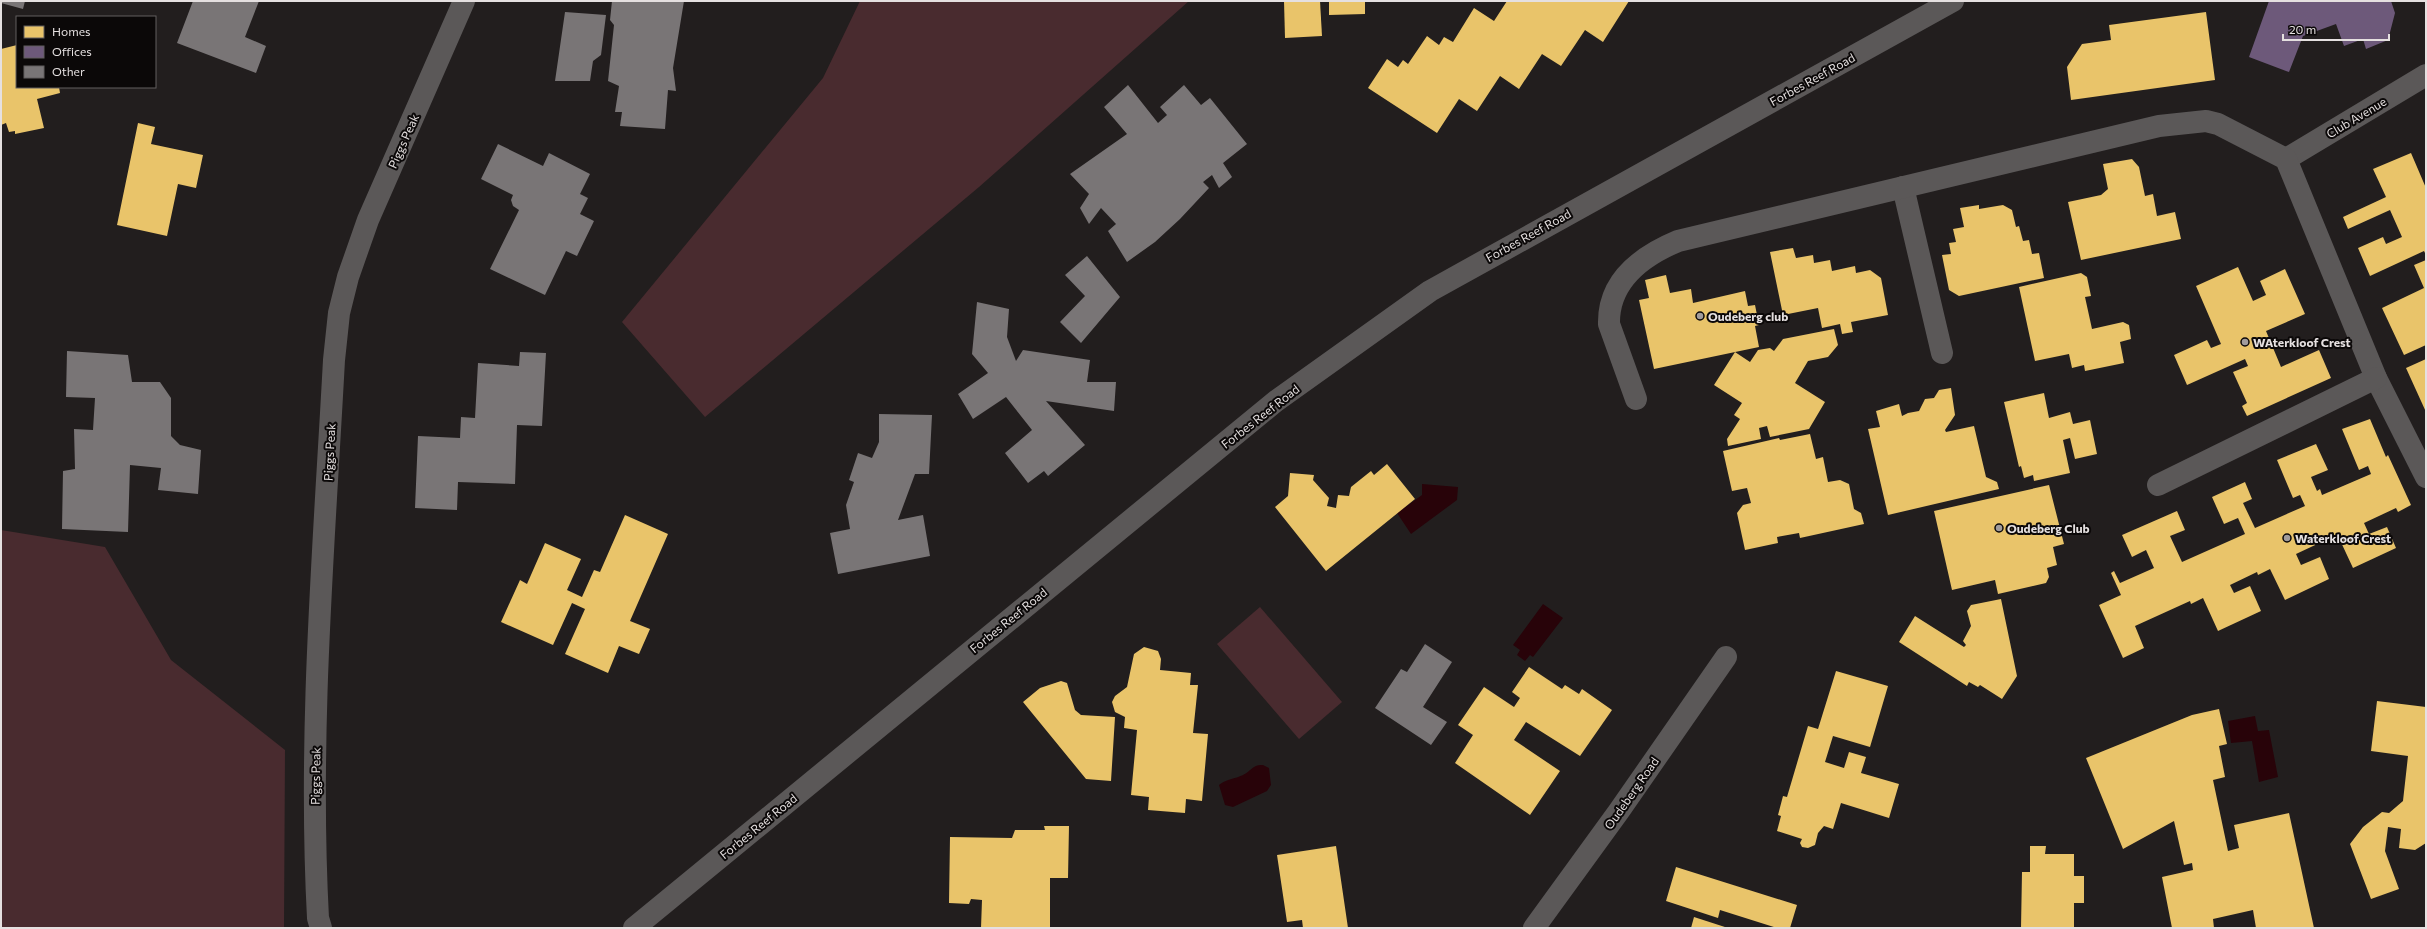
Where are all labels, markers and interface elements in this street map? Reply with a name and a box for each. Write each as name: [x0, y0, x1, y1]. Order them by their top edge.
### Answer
legend: [16, 16, 156, 88]
scale bar: [2283, 16, 2389, 42]
text: 20 m: [2289, 22, 2316, 36]
text: Homes: [52, 24, 90, 38]
text: Offices: [52, 44, 92, 58]
street label: Forbes Reef Road: [1767, 50, 1857, 108]
text: Other: [52, 64, 85, 78]
street label: Club Avenue: [2324, 94, 2388, 140]
street label: Piggs Peak: [385, 111, 421, 170]
street label: Forbes Reef Road: [1483, 206, 1573, 264]
place label: Oudeberg club: [1708, 309, 1788, 323]
marker: Oudeberg club: [1695, 311, 1705, 321]
place label: WAterkloof Crest: [2253, 335, 2351, 349]
marker: WAterkloof Crest: [2240, 337, 2250, 347]
street label: Forbes Reef Road: [1218, 381, 1302, 451]
street label: Piggs Peak: [320, 422, 338, 481]
place label: Oudeberg Club: [2007, 521, 2090, 535]
marker: Oudeberg Club: [1994, 523, 2004, 533]
place label: Waterkloof Crest: [2295, 531, 2391, 545]
marker: Waterkloof Crest: [2282, 533, 2292, 543]
street label: Forbes Reef Road: [967, 585, 1049, 655]
street label: Piggs Peak: [307, 746, 323, 805]
street label: Oudeberg Road: [1601, 754, 1661, 832]
street label: Forbes Reef Road: [717, 791, 799, 861]

